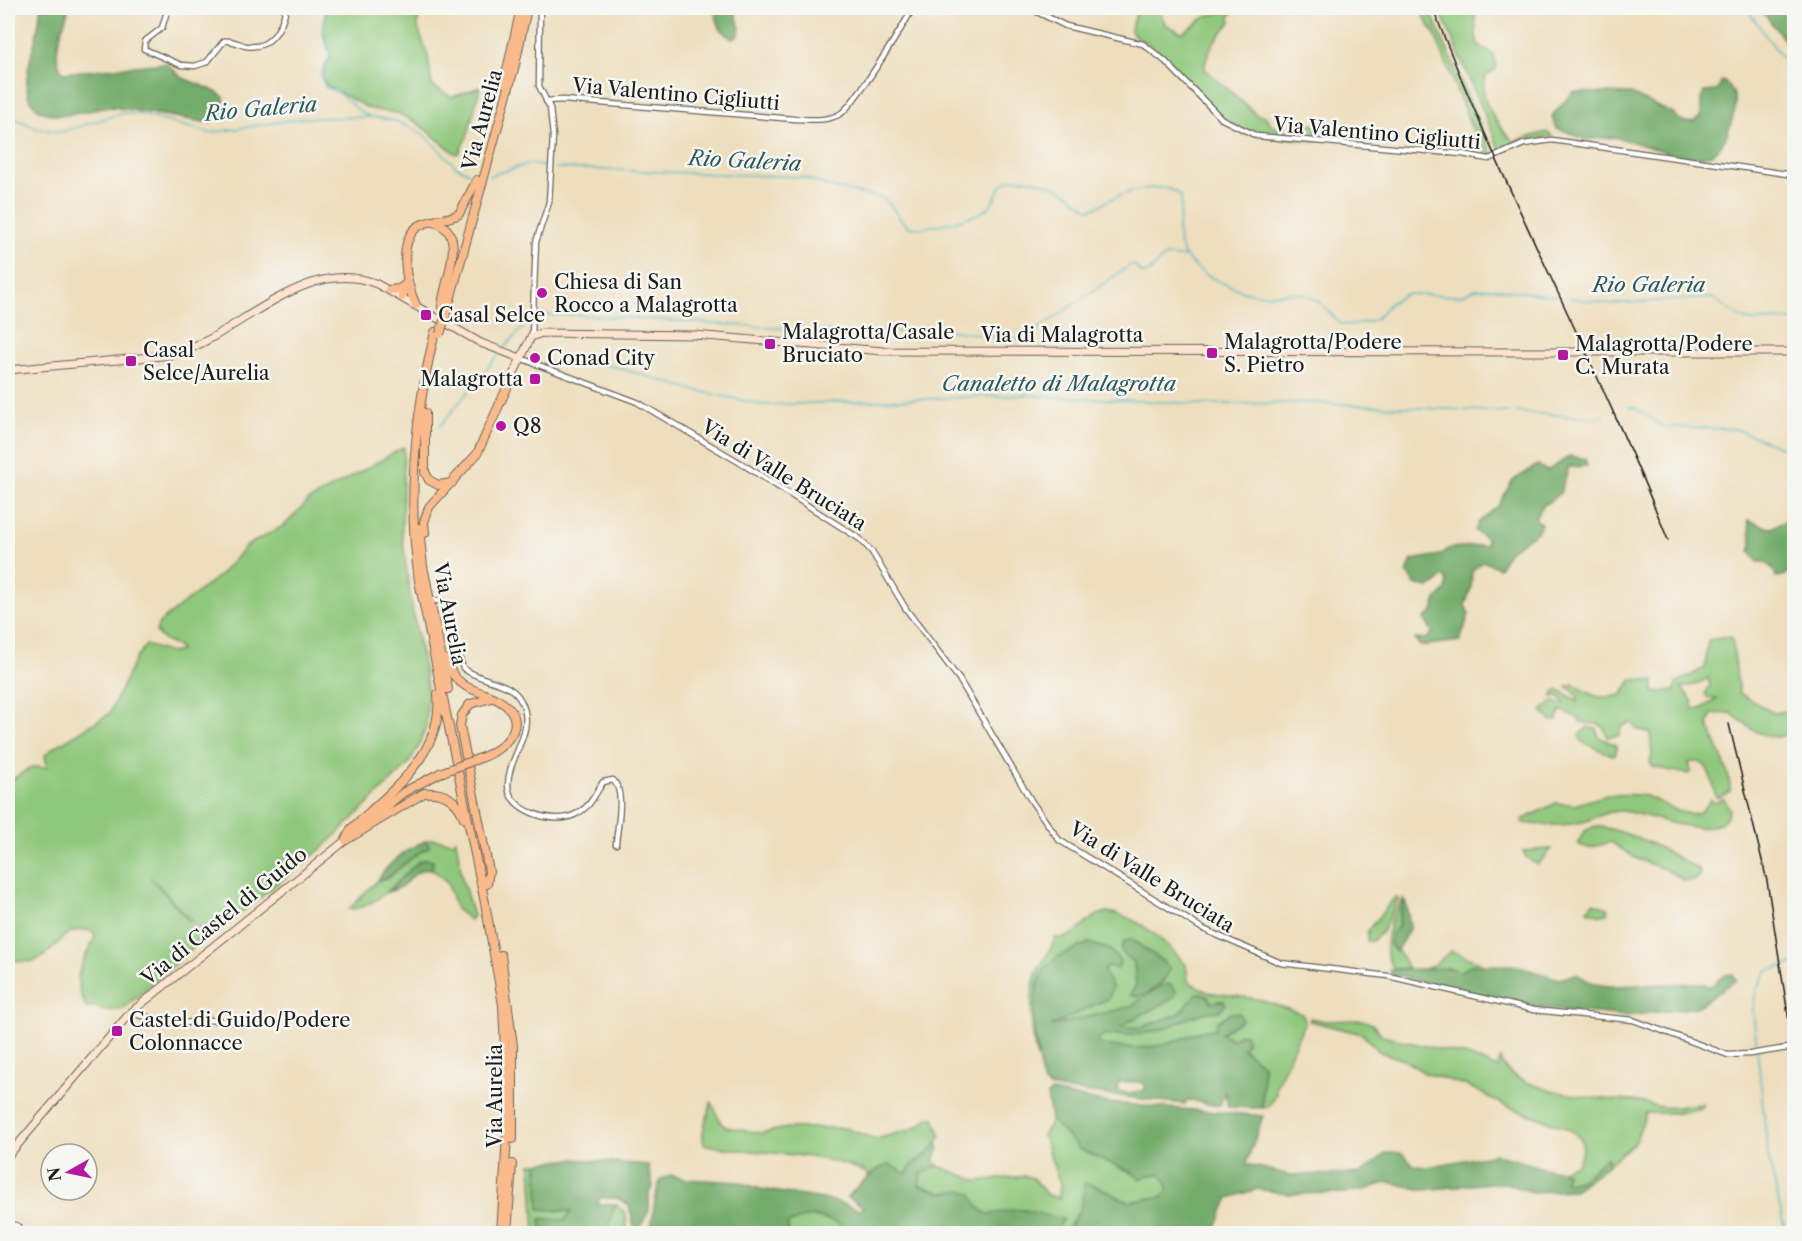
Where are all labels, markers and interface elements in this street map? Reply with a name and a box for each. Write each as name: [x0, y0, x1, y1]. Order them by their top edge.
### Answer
street label: Via Aurelia: [457, 66, 507, 174]
street label: Via Valentino Cigliutti: [570, 73, 781, 115]
water label: Rio Galeria: [202, 91, 319, 126]
street label: Via Valentino Cigliutti: [1271, 112, 1482, 154]
water label: Rio Galeria: [686, 145, 803, 176]
place label: Chiesa di San Rocco a Malagrotta: [554, 270, 738, 317]
water label: Rio Galeria: [1591, 272, 1706, 297]
marker: Chiesa di San Rocco a Malagrotta: [535, 286, 549, 300]
place label: Casal Selce: [438, 303, 545, 327]
marker: Casal Selce: [419, 308, 433, 322]
place label: Malagrotta/Casale Bruciato: [782, 320, 954, 367]
street label: Via di Malagrotta: [980, 323, 1144, 347]
place label: Malagrotta/Podere S. Pietro: [1224, 330, 1402, 377]
place label: Malagrotta/Podere C. Murata: [1575, 332, 1753, 379]
marker: Malagrotta/Casale Bruciato: [763, 337, 777, 351]
place label: Casal Selce/Aurelia: [143, 338, 270, 385]
place label: Conad City: [547, 346, 656, 370]
marker: Malagrotta/Podere S. Pietro: [1205, 346, 1219, 360]
marker: Malagrotta/Podere C. Murata: [1556, 348, 1570, 362]
marker: Conad City: [528, 351, 542, 365]
marker: Casal Selce/Aurelia: [124, 354, 138, 368]
place label: Malagrotta: [420, 367, 523, 391]
water label: Canaletto di Malagrotta: [942, 371, 1177, 396]
marker: Malagrotta: [528, 372, 542, 386]
place label: Q8: [513, 414, 541, 438]
street label: Via di Valle Bruciata: [696, 414, 871, 536]
marker: Q8: [494, 419, 508, 433]
street label: Via Aurelia: [428, 560, 472, 668]
street label: Via di Valle Bruciata: [1064, 816, 1239, 938]
street label: Via di Castel di Guido: [135, 842, 312, 991]
place label: Castel di Guido/Podere Colonnacce: [129, 1008, 350, 1055]
marker: Castel di Guido/Podere Colonnacce: [110, 1024, 124, 1038]
street label: Via Aurelia: [483, 1043, 507, 1149]
north arrow: [39, 1142, 99, 1202]
text: N: [43, 1166, 65, 1183]

